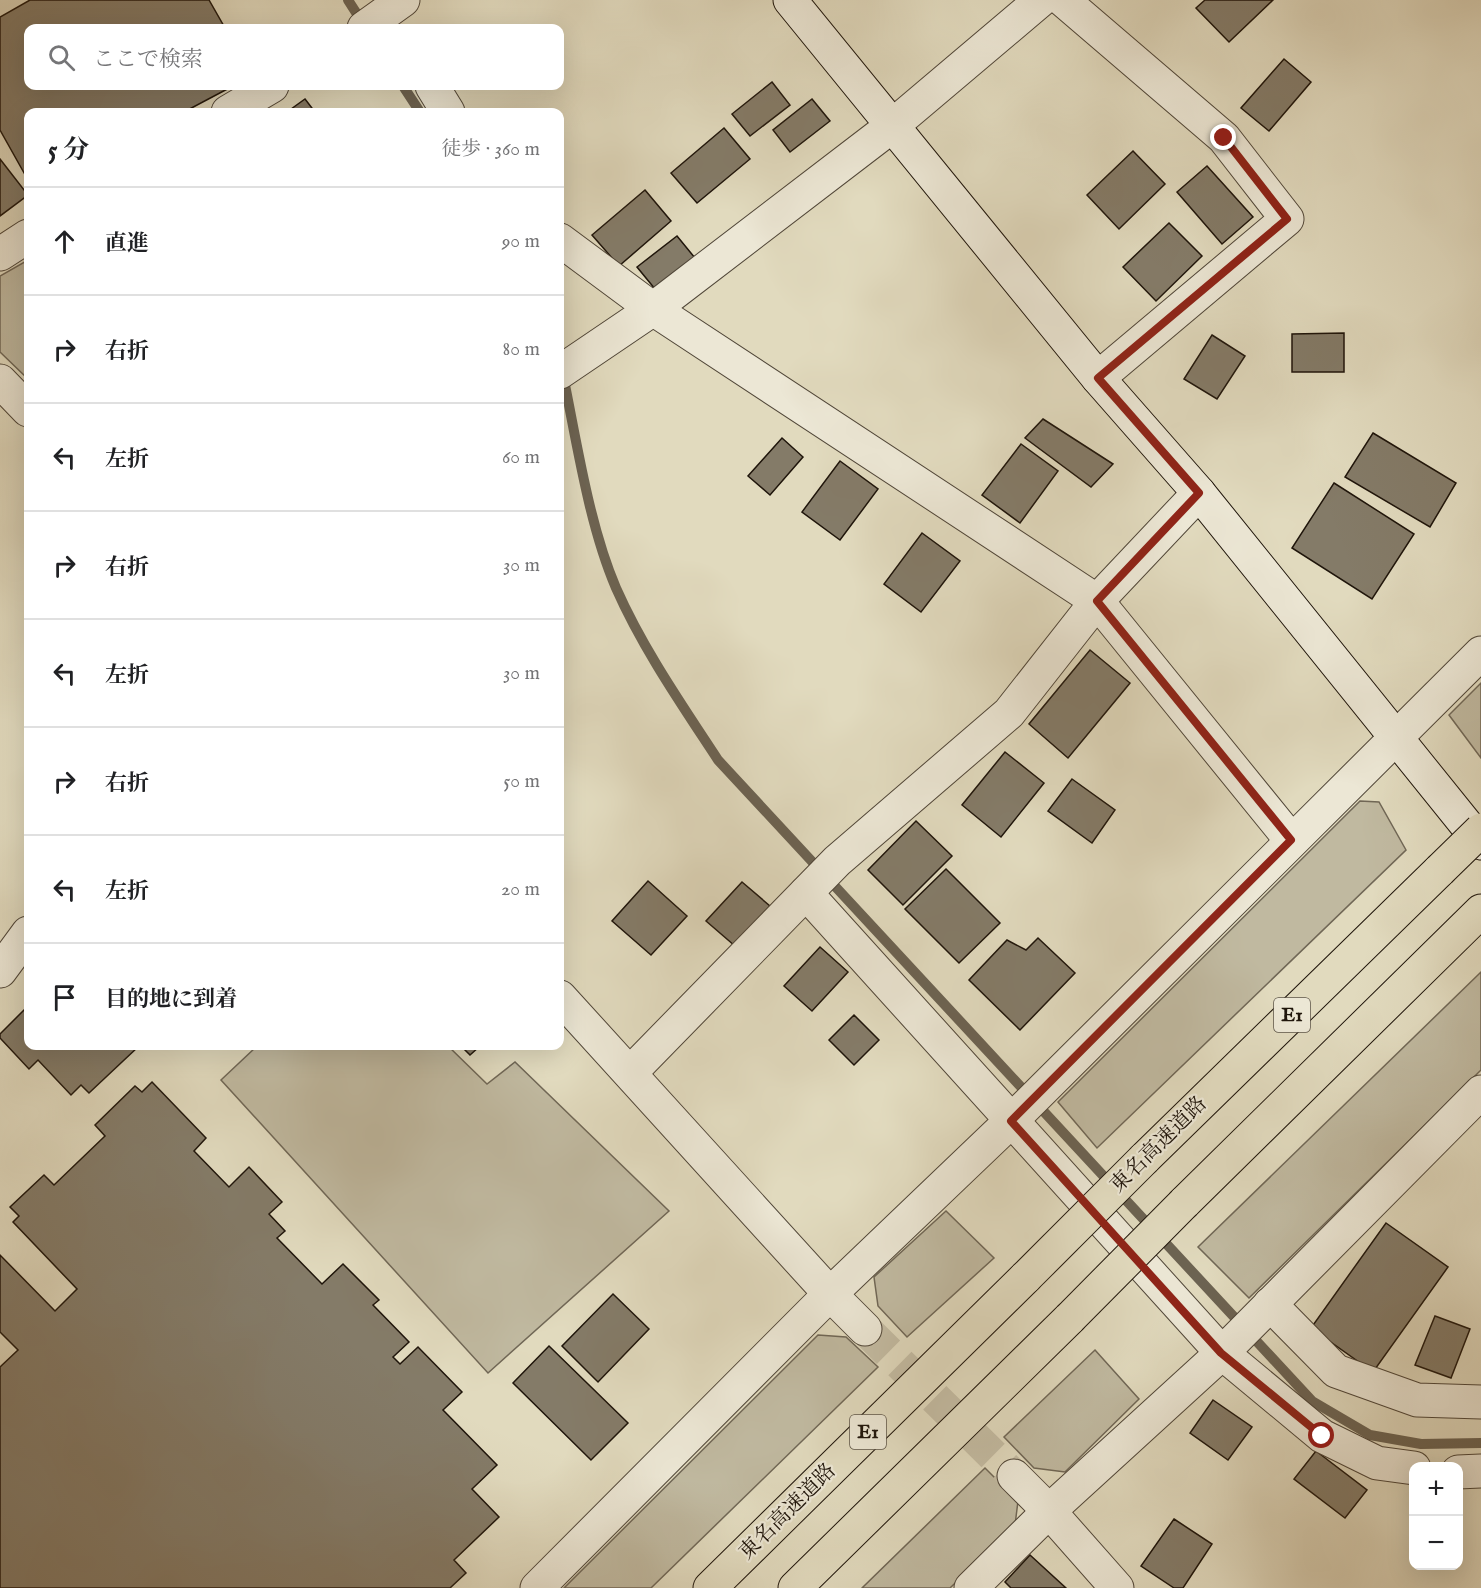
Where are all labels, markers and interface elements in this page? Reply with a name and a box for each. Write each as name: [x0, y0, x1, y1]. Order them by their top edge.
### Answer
search box: [24, 24, 564, 90]
icon: search: [45, 41, 78, 74]
text: ここで検索: [93, 46, 203, 74]
route end: [1210, 124, 1236, 150]
text: 5 分: [48, 134, 89, 167]
text: 徒歩 · 360 m: [441, 137, 540, 162]
icon: ahead: [48, 225, 81, 258]
text: 90 m: [502, 229, 540, 254]
text: 直進: [105, 230, 149, 258]
icon: right: [48, 333, 81, 366]
text: 80 m: [503, 337, 540, 362]
text: 右折: [105, 338, 149, 366]
icon: left: [48, 441, 81, 474]
text: 60 m: [502, 445, 540, 470]
text: 左折: [105, 446, 149, 474]
icon: right: [48, 549, 81, 582]
text: 30 m: [503, 553, 540, 578]
text: 右折: [105, 554, 149, 582]
icon: left: [48, 657, 81, 690]
text: 30 m: [503, 661, 540, 686]
text: 左折: [105, 662, 149, 690]
icon: right: [48, 765, 81, 798]
text: 50 m: [503, 769, 540, 794]
text: 右折: [105, 770, 149, 798]
icon: left: [48, 873, 81, 906]
text: 20 m: [501, 877, 540, 902]
text: 左折: [105, 878, 149, 906]
icon: arrive: [48, 981, 81, 1014]
text: 目的地に到着: [105, 986, 237, 1014]
road number: E1: [1274, 998, 1310, 1032]
street label: 東名高速道路: [1105, 1091, 1213, 1199]
road number: E1: [850, 1415, 886, 1449]
route start: [1308, 1422, 1334, 1448]
street label: 東名高速道路: [734, 1458, 842, 1566]
map controls: [1409, 1462, 1463, 1570]
button: +: [1409, 1462, 1463, 1516]
button: −: [1409, 1516, 1463, 1570]

